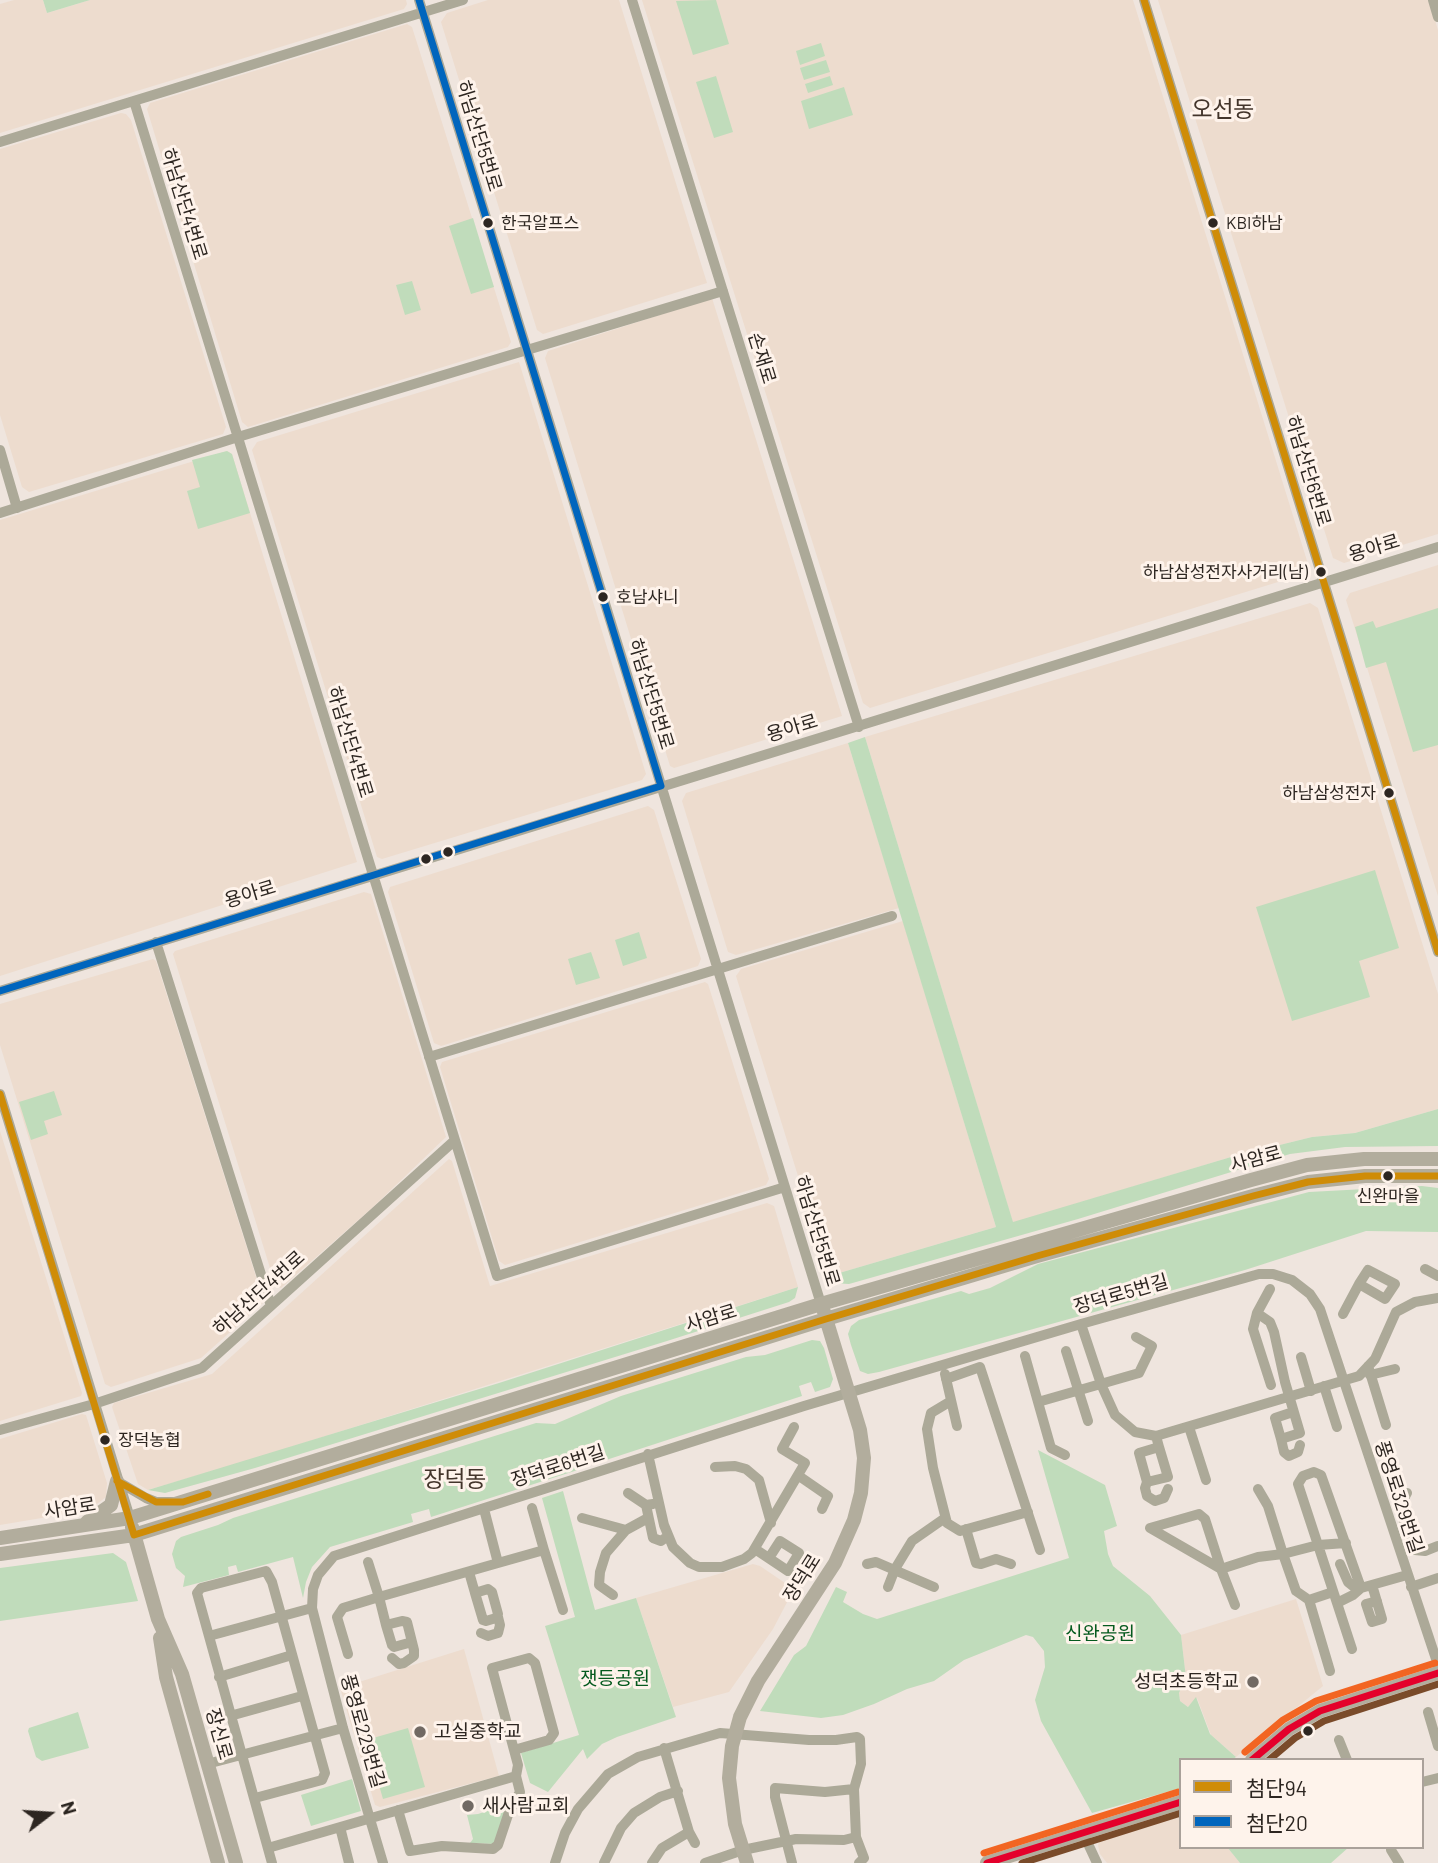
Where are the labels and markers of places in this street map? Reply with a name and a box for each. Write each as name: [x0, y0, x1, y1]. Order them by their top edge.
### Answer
place label: 한국알프스: [501, 213, 579, 233]
place label: KBI하남: [1226, 213, 1283, 233]
marker: 한국알프스: [481, 216, 495, 230]
marker: KBI하남: [1206, 216, 1220, 230]
place label: 하남삼성전자사거리(남): [1143, 562, 1308, 582]
marker: 하남삼성전자사거리(남): [1314, 565, 1328, 579]
place label: 호남샤니: [616, 587, 679, 607]
marker: 호남샤니: [596, 590, 610, 604]
place label: 하남삼성전자: [1282, 783, 1376, 803]
marker: 하남삼성전자: [1382, 786, 1396, 800]
unlabelled marker: [441, 845, 455, 859]
unlabelled marker: [419, 852, 433, 866]
marker: 신완마을: [1381, 1169, 1395, 1183]
place label: 신완마을: [1357, 1186, 1419, 1206]
place label: 장덕농협: [118, 1430, 181, 1450]
marker: 장덕농협: [98, 1433, 112, 1447]
place label: 성덕초등학교: [1134, 1671, 1239, 1693]
marker: 성덕초등학교: [1245, 1674, 1261, 1690]
place label: 고실중학교: [434, 1721, 521, 1743]
marker: 고실중학교: [412, 1724, 428, 1740]
unlabelled marker: [1301, 1724, 1315, 1738]
place label: 새사람교회: [482, 1795, 569, 1817]
marker: 새사람교회: [460, 1798, 476, 1814]

